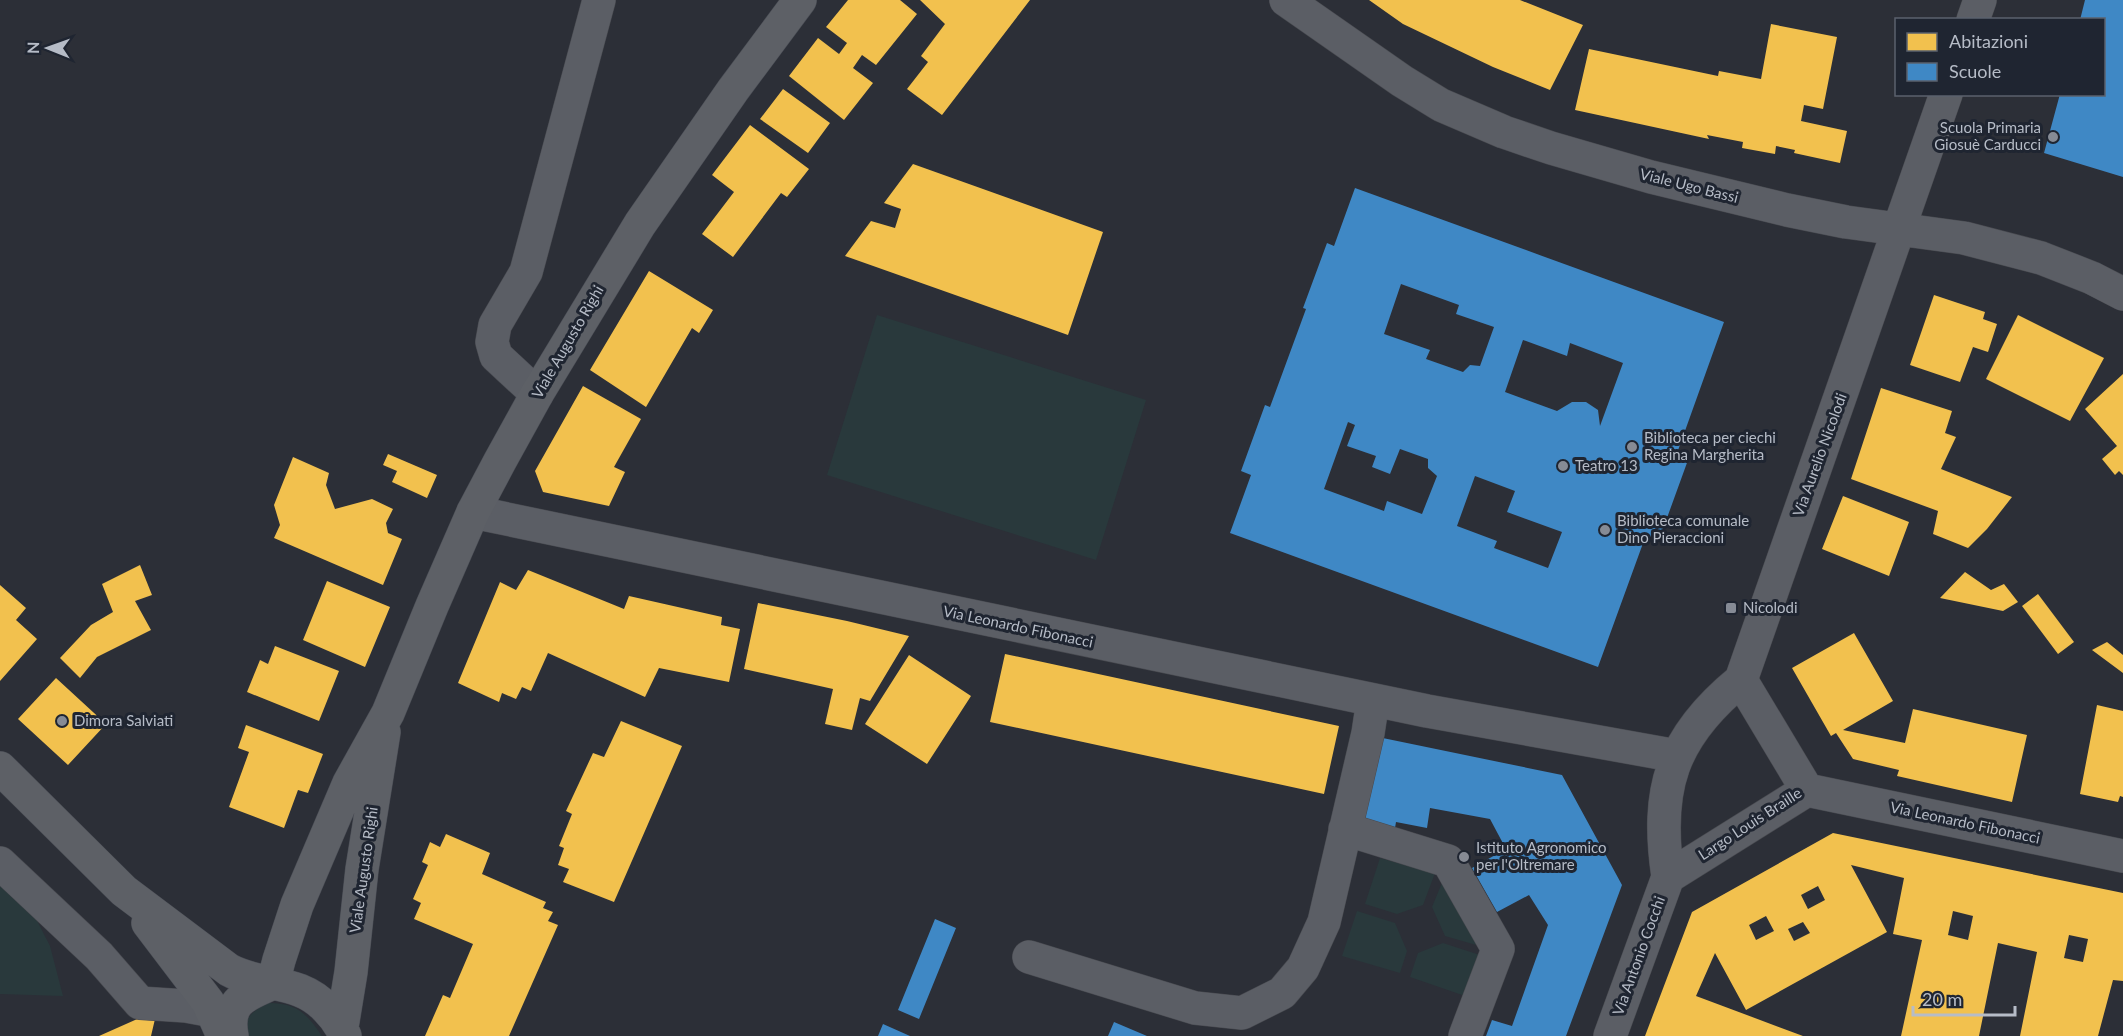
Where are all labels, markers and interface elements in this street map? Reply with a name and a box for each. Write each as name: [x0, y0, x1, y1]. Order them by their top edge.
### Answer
north arrow: [18, 18, 78, 78]
legend: [1895, 18, 2105, 96]
text: Abitazioni: [1949, 30, 2028, 52]
text: N: [23, 41, 42, 54]
text: Scuole: [1949, 60, 2001, 82]
place label: Scuola Primaria Giosuè Carducci: [1934, 118, 2041, 153]
marker: Scuola Primaria Giosuè Carducci: [2046, 130, 2060, 144]
street label: Viale Ugo Bassi: [1638, 164, 1740, 206]
street label: Viale Augusto Righi: [528, 282, 607, 401]
street label: Via Aurelio Nicolodi: [1788, 391, 1850, 519]
place label: Biblioteca per ciechi Regina Margherita: [1644, 428, 1776, 463]
marker: Biblioteca per ciechi Regina Margherita: [1625, 440, 1639, 454]
place label: Teatro 13: [1575, 456, 1638, 474]
marker: Teatro 13: [1556, 459, 1570, 473]
place label: Biblioteca comunale Dino Pieraccioni: [1617, 511, 1749, 546]
marker: Biblioteca comunale Dino Pieraccioni: [1598, 523, 1612, 537]
place label: Nicolodi: [1743, 598, 1798, 616]
street label: Via Leonardo Fibonacci: [942, 601, 1095, 651]
marker: Nicolodi: [1724, 601, 1738, 615]
place label: Dimora Salviati: [74, 711, 173, 729]
marker: Dimora Salviati: [55, 714, 69, 728]
street label: Largo Louis Braille: [1695, 783, 1804, 863]
street label: Via Leonardo Fibonacci: [1889, 797, 2042, 847]
street label: Viale Augusto Righi: [345, 806, 381, 934]
place label: Istituto Agronomico per l'Oltremare: [1476, 838, 1607, 873]
marker: Istituto Agronomico per l'Oltremare: [1457, 850, 1471, 864]
street label: Via Antonio Cocchi: [1608, 894, 1668, 1018]
scale bar: [1913, 979, 2015, 1017]
text: 20 m: [1922, 988, 1962, 1010]

